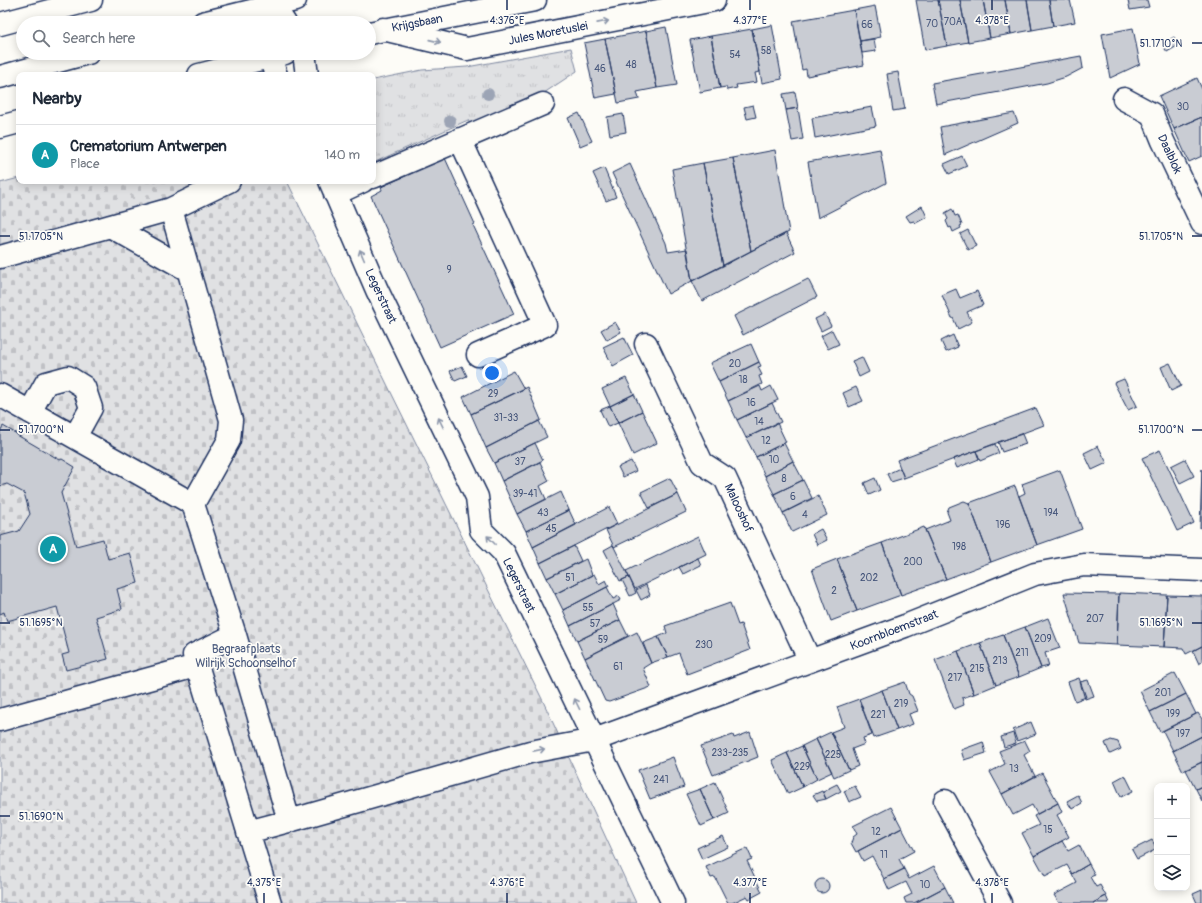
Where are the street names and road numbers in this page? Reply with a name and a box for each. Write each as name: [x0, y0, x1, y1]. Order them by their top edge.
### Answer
street label: Krijgsbaan: [390, 11, 444, 36]
street label: Jules Moretuslei: [507, 18, 589, 49]
street label: Daalblok: [1154, 132, 1185, 176]
street label: Legerstraat: [361, 266, 400, 326]
street label: Malooshof: [721, 481, 756, 535]
street label: Legerstraat: [499, 555, 538, 615]
street label: Koornbloemstraat: [848, 607, 940, 654]

